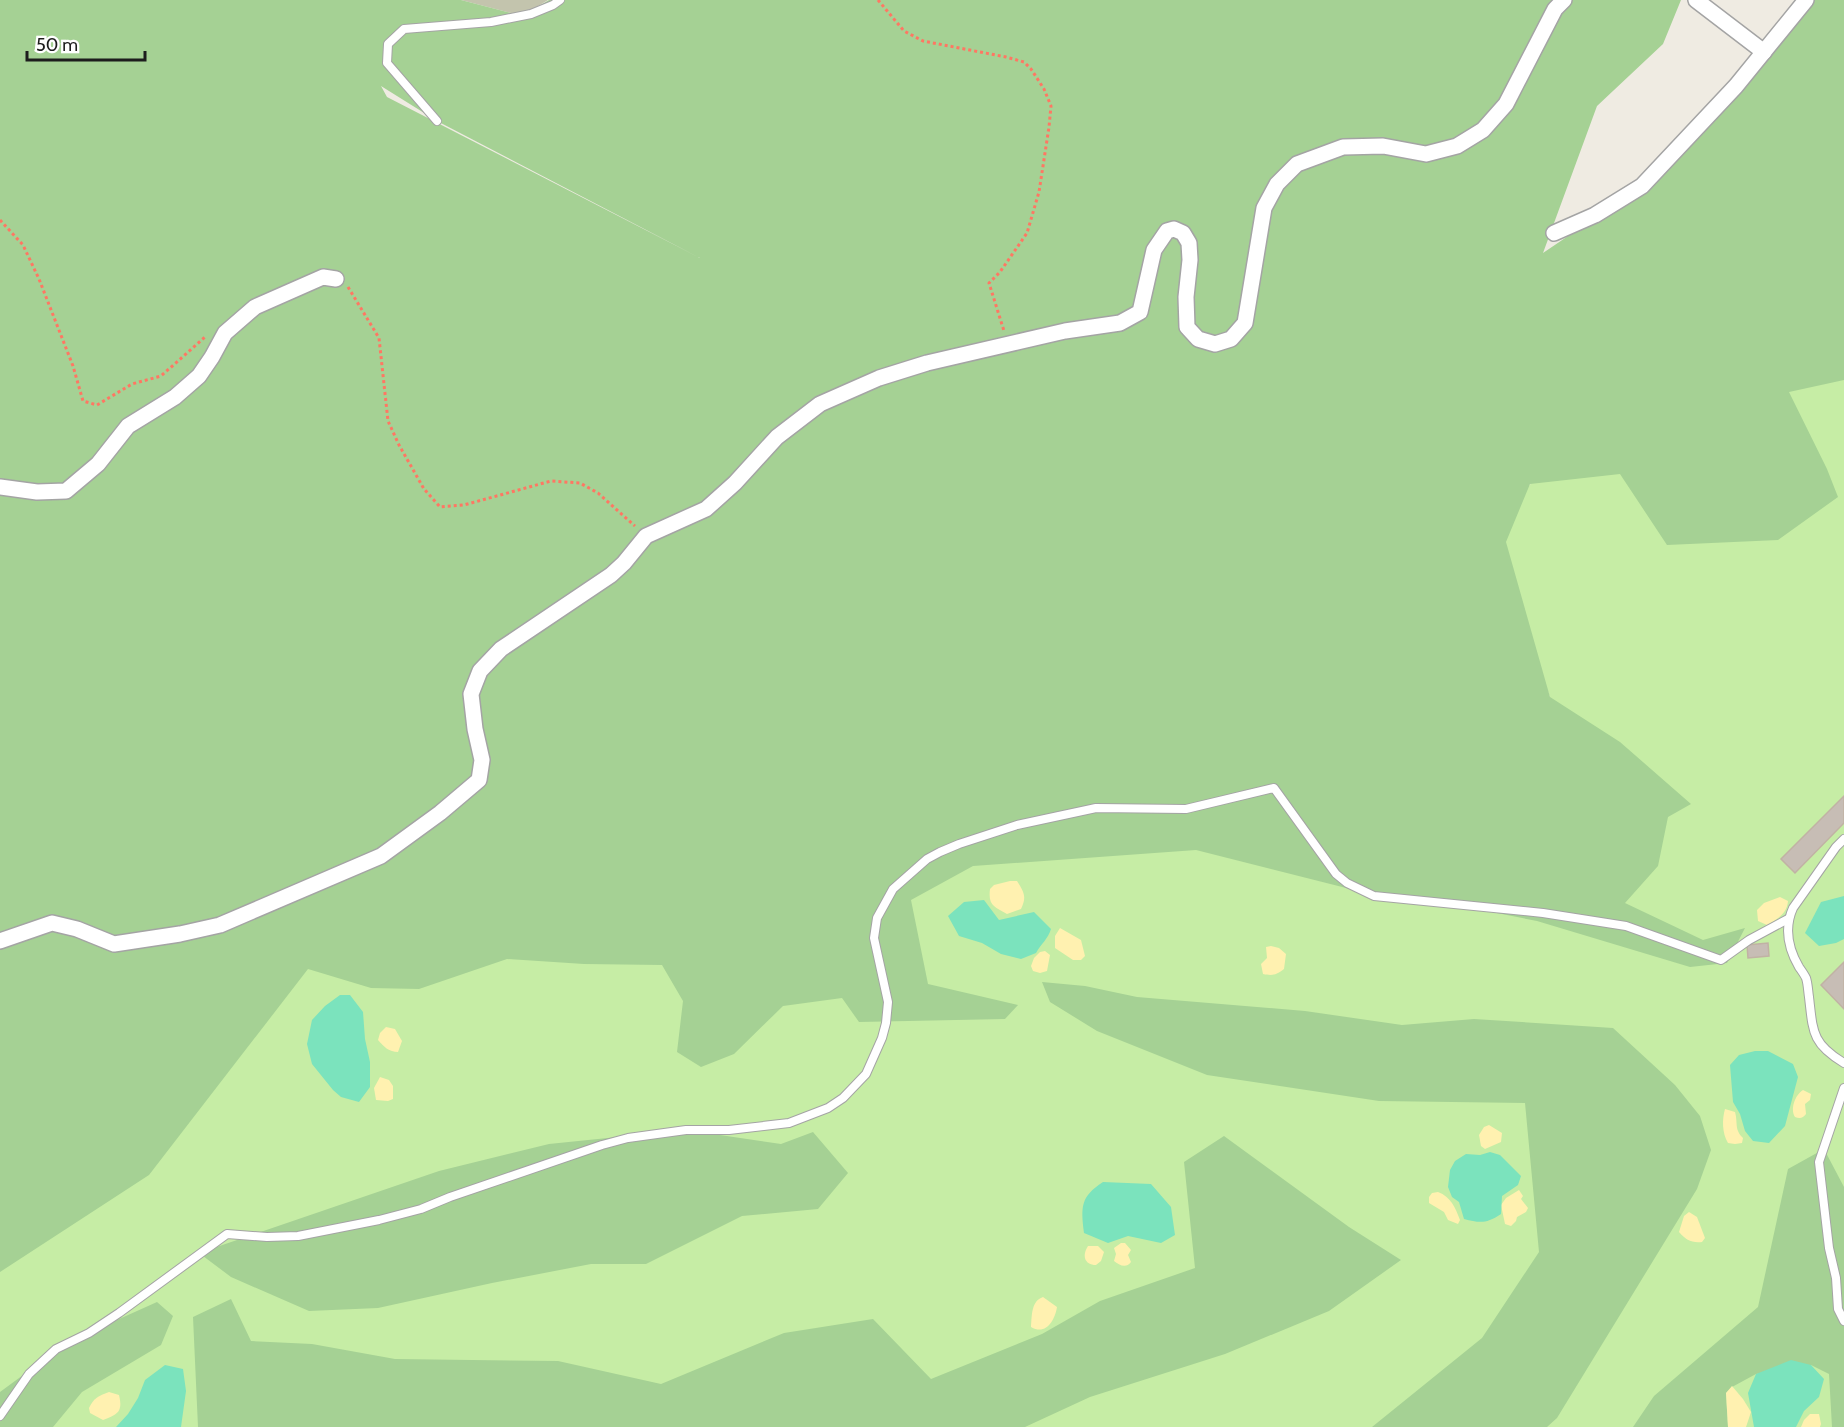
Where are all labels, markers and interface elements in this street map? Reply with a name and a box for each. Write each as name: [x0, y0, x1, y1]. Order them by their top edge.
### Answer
scale bar: [27, 24, 146, 62]
text: 50 m: [36, 34, 78, 56]

